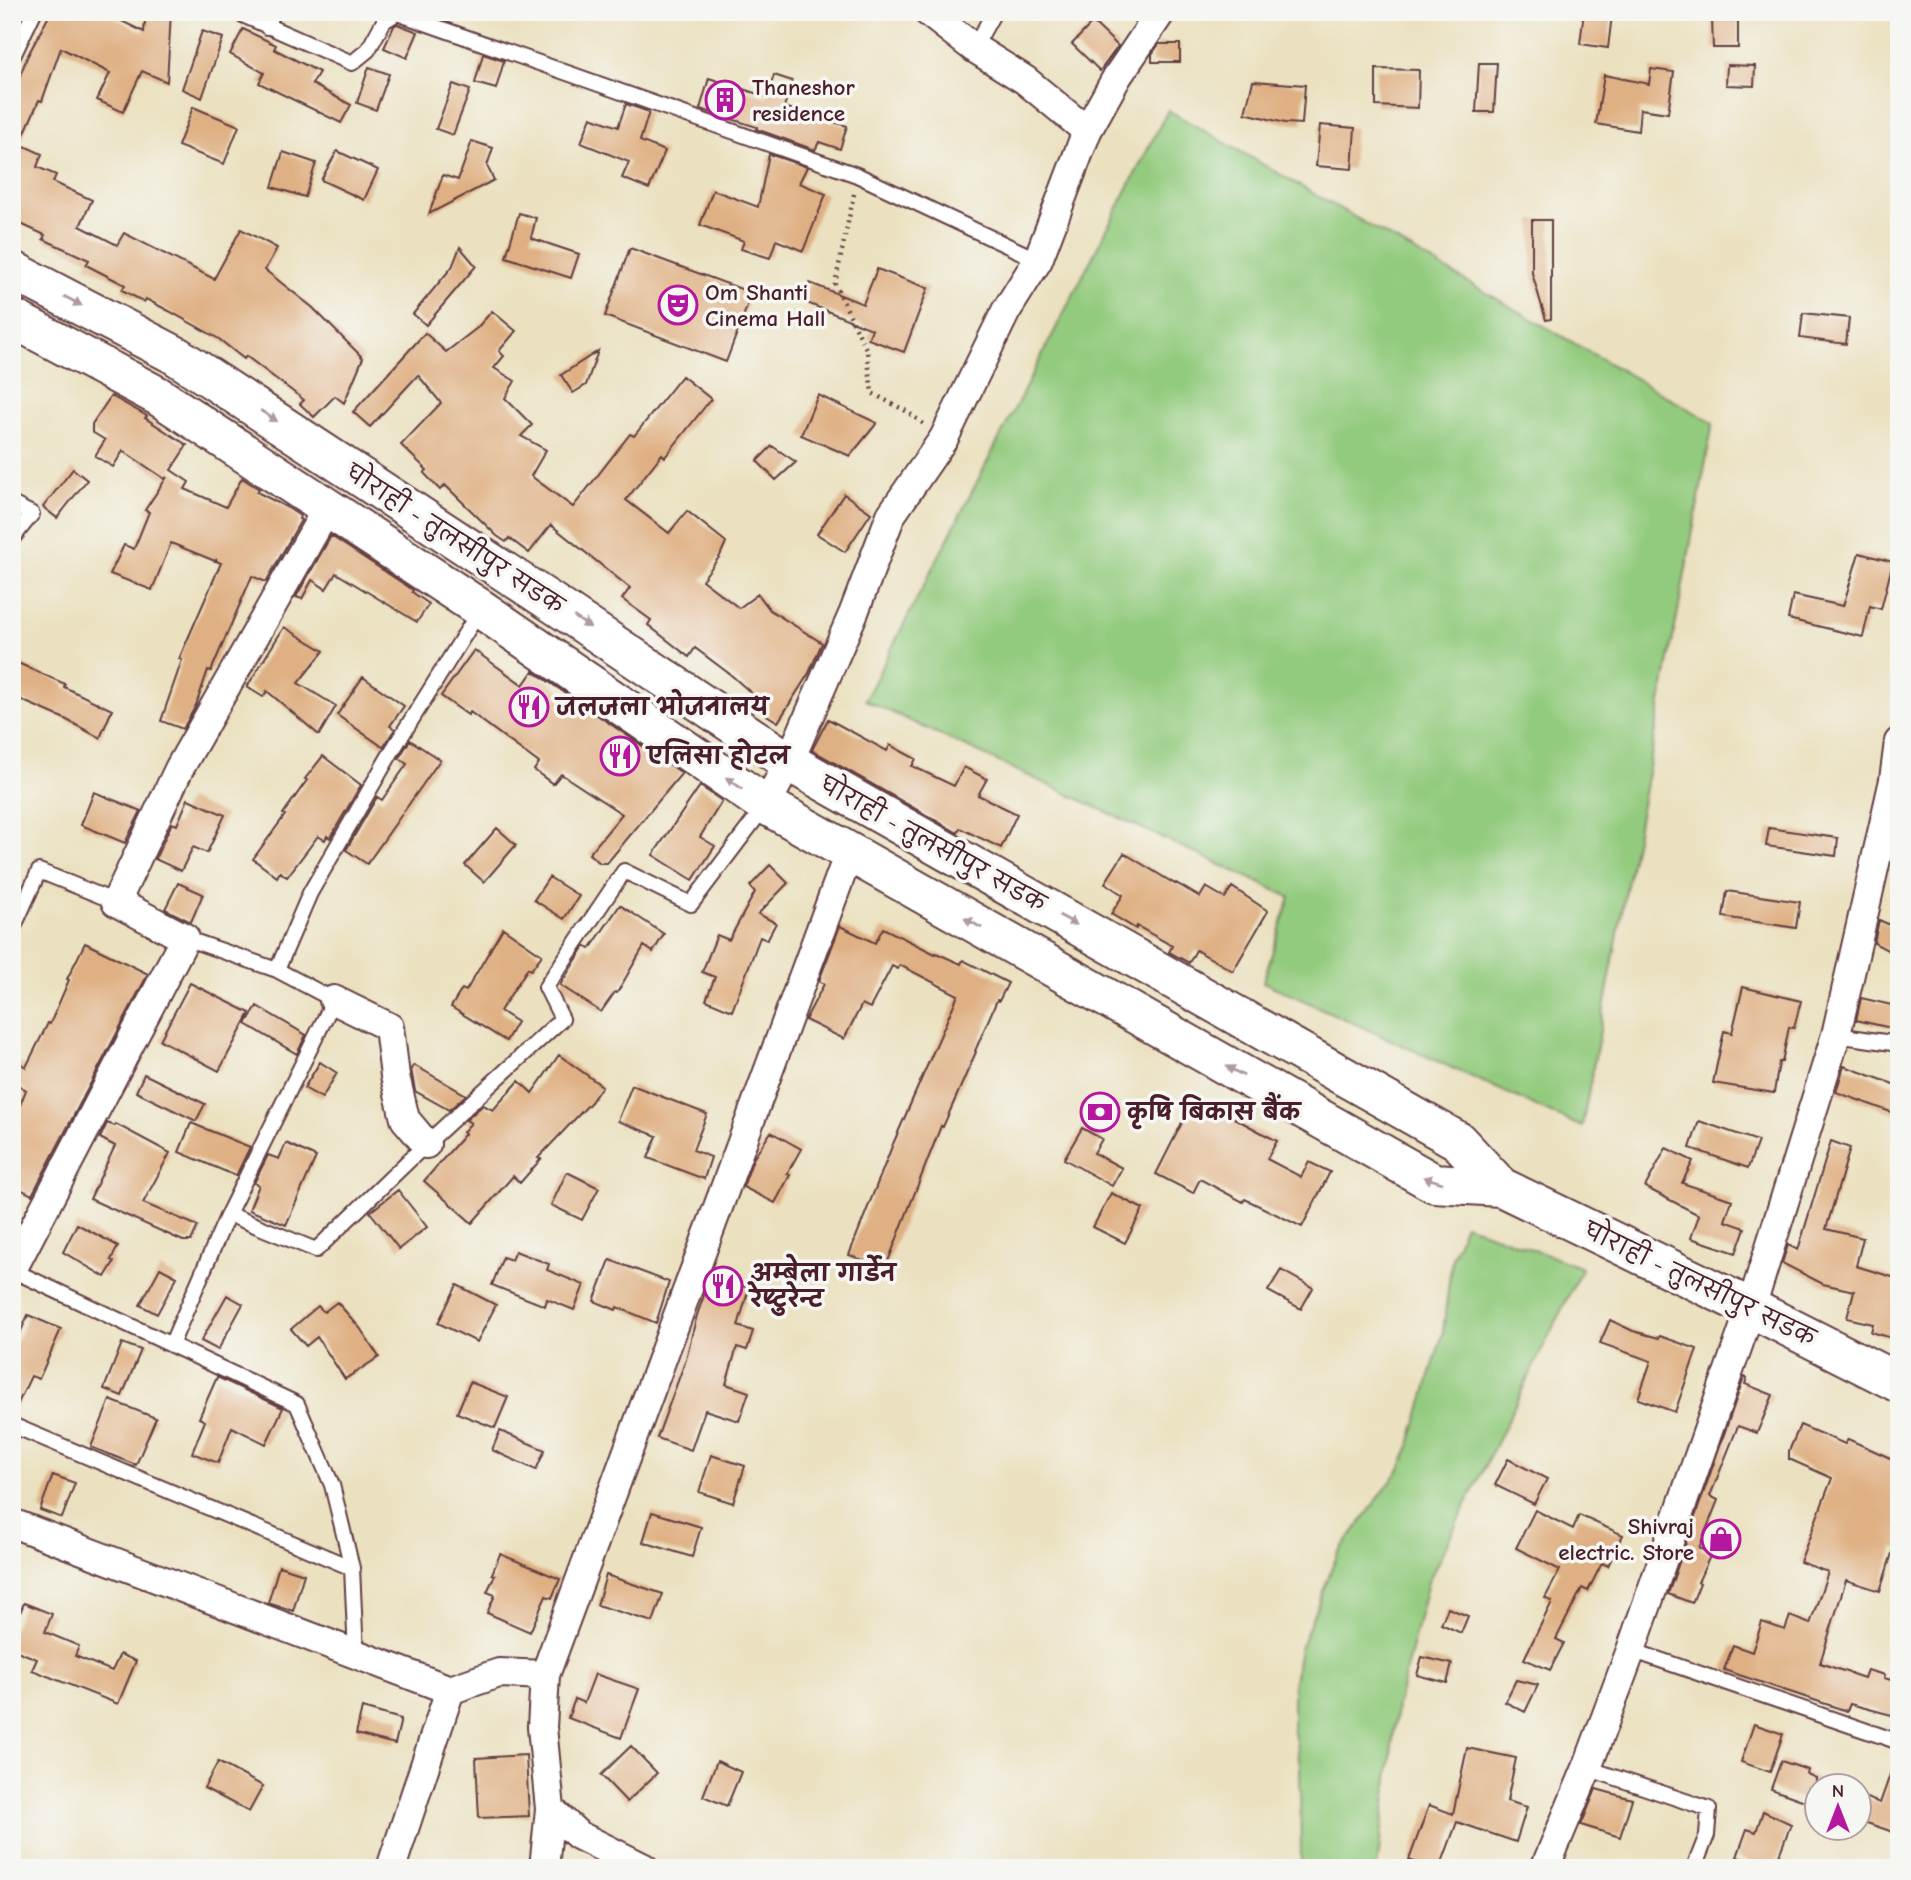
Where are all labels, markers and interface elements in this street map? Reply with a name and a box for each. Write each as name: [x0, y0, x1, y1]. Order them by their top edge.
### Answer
place label: Thaneshor residence: [752, 74, 855, 127]
building icon: Thaneshor residence: [704, 79, 746, 121]
place label: Om Shanti Cinema Hall: [705, 279, 825, 332]
theatre icon: Om Shanti Cinema Hall: [657, 284, 699, 326]
one-way arrow: [63, 296, 83, 307]
one-way arrow: [259, 410, 279, 423]
street label: घोराही - तुलसीपुर सडक: [338, 453, 573, 623]
one-way arrow: [572, 615, 591, 628]
restaurant icon: जलजला भोजनालय: [508, 686, 550, 728]
place label: जलजला भोजनालय: [554, 688, 770, 721]
restaurant icon: एलिसा होटल: [599, 735, 641, 777]
place label: एलिसा होटल: [645, 738, 792, 771]
street label: घोराही - तुलसीपुर सडक: [812, 765, 1054, 921]
one-way arrow: [725, 776, 743, 790]
one-way arrow: [1058, 914, 1077, 926]
one-way arrow: [963, 917, 982, 929]
one-way arrow: [1225, 1065, 1244, 1077]
bank icon: कृषि बिकास बैंक: [1079, 1091, 1121, 1133]
place label: कृषि बिकास बैंक: [1125, 1092, 1302, 1130]
one-way arrow: [1423, 1175, 1444, 1185]
street label: घोराही - तुलसीपुर सडक: [1577, 1210, 1823, 1355]
place label: अम्ब्रेला गार्डेन रेष्टुरेन्ट: [747, 1253, 898, 1316]
restaurant icon: अम्ब्रेला गार्डेन रेष्टुरेन्ट: [702, 1265, 744, 1307]
place label: Shivraj electric. Store: [1558, 1513, 1694, 1566]
shop icon: Shivraj electric. Store: [1700, 1518, 1742, 1560]
north arrow: [1802, 1772, 1872, 1842]
text: N: [1832, 1780, 1844, 1802]

